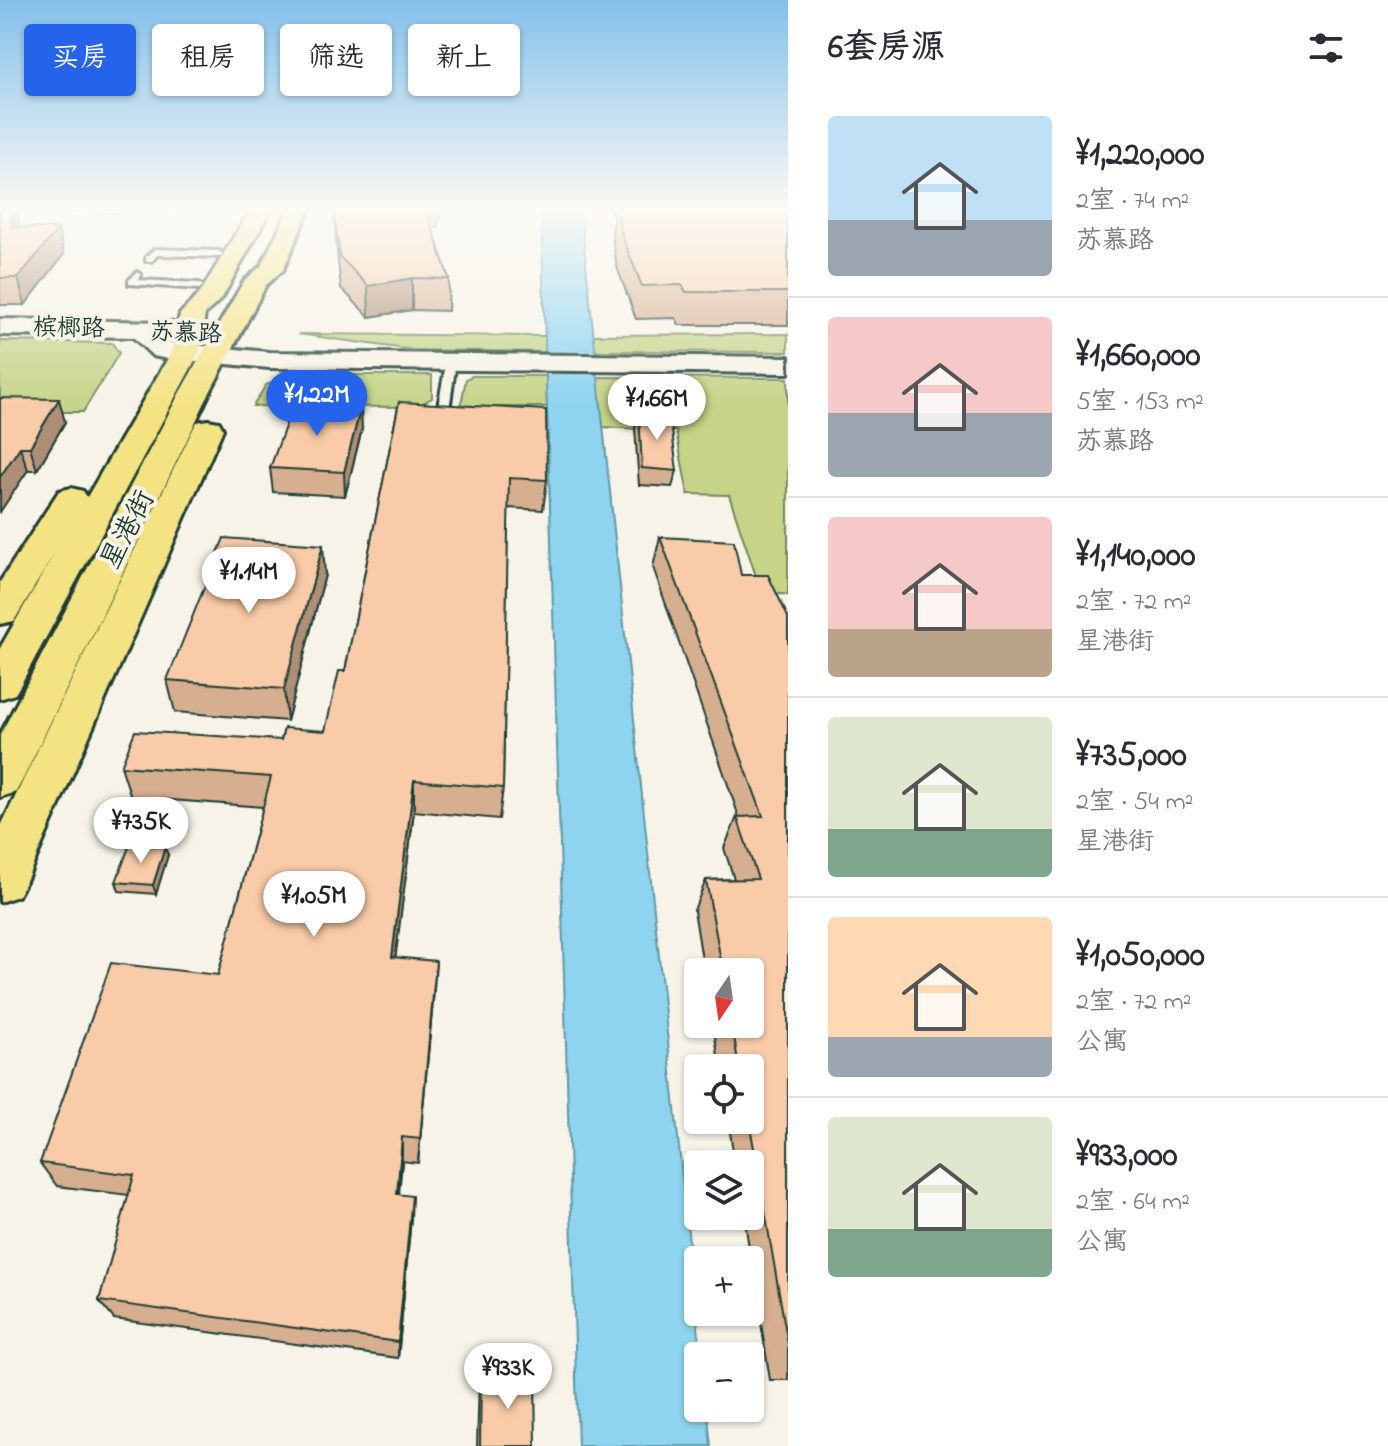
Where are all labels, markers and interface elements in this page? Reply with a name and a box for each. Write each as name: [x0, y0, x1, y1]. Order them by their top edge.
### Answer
chip: 买房: [24, 24, 136, 96]
chip: 租房: [152, 24, 264, 96]
chip: 筛选: [280, 24, 392, 96]
chip: 新上: [408, 24, 520, 96]
text: 6套房源: [828, 24, 945, 74]
icon: filters: [1304, 26, 1348, 70]
text: ¥1,220,000: [1076, 131, 1204, 181]
icon: home: [892, 148, 988, 244]
text: 2室 · 74 m²: [1076, 183, 1189, 221]
text: 苏慕路: [1076, 223, 1154, 261]
street label: 槟榔路: [33, 311, 105, 348]
street label: 苏慕路: [149, 316, 223, 353]
text: ¥1,660,000: [1076, 332, 1200, 382]
icon: home: [892, 349, 988, 445]
pin: ¥1.22M: [252, 370, 382, 438]
pin: ¥1.66M: [592, 374, 722, 442]
text: ¥1.22M: [284, 377, 350, 415]
text: ¥1.66M: [626, 381, 688, 419]
text: 5室 · 153 m²: [1076, 384, 1204, 422]
text: 苏慕路: [1076, 424, 1154, 462]
street label: 星港街: [92, 484, 166, 577]
text: ¥1,140,000: [1076, 532, 1195, 582]
pin: ¥1.14M: [184, 547, 314, 615]
icon: home: [892, 549, 988, 645]
text: ¥1.14M: [220, 554, 278, 592]
text: 2室 · 72 m²: [1076, 584, 1192, 622]
text: 星港街: [1076, 624, 1154, 662]
text: ¥735,000: [1076, 732, 1187, 782]
icon: home: [892, 749, 988, 845]
text: 2室 · 54 m²: [1076, 784, 1193, 822]
pin: ¥735K: [85, 797, 197, 865]
text: ¥735K: [111, 804, 171, 842]
text: 星港街: [1076, 824, 1154, 862]
pin: ¥1.05M: [249, 871, 379, 939]
text: ¥1.05M: [281, 878, 347, 916]
text: ¥1,050,000: [1076, 932, 1205, 982]
icon: home: [892, 949, 988, 1045]
north arrow: [684, 958, 764, 1038]
map controls: [684, 958, 764, 1422]
text: 2室 · 72 m²: [1076, 984, 1192, 1022]
text: 公寓: [1076, 1024, 1128, 1062]
button: locate: [684, 1054, 764, 1134]
text: ¥933,000: [1076, 1132, 1178, 1182]
icon: home: [892, 1149, 988, 1245]
button: layers: [684, 1150, 764, 1230]
text: 2室 · 64 m²: [1076, 1184, 1190, 1222]
text: 公寓: [1076, 1224, 1128, 1262]
button: +: [684, 1246, 764, 1326]
button: −: [684, 1342, 764, 1422]
pin: ¥933K: [452, 1343, 564, 1411]
text: ¥933K: [482, 1350, 534, 1388]

